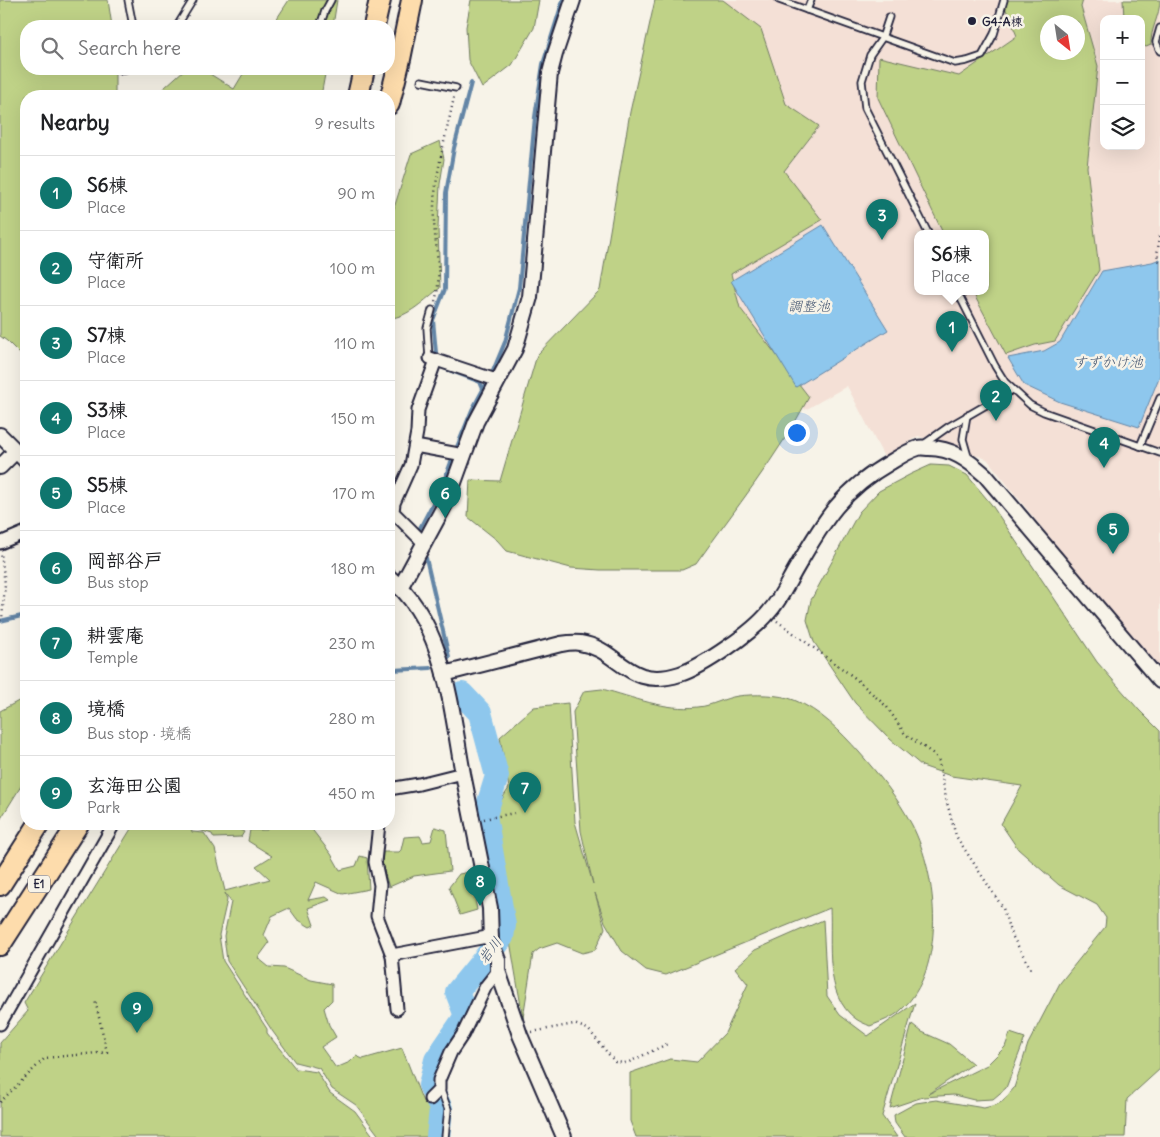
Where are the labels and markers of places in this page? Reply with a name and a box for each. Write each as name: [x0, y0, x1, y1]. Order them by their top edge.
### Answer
place label: G4-A棟: [982, 14, 1022, 29]
marker: G4-A棟: [966, 15, 978, 27]
pin: 3: [866, 199, 898, 240]
pin: 1: [936, 311, 968, 352]
pin: 2: [980, 380, 1012, 421]
pin: 4: [1088, 427, 1120, 468]
pin: 6: [429, 477, 461, 518]
pin: 5: [1097, 513, 1129, 554]
pin: 7: [509, 772, 541, 813]
pin: 8: [464, 865, 496, 906]
pin: 9: [121, 992, 153, 1033]

